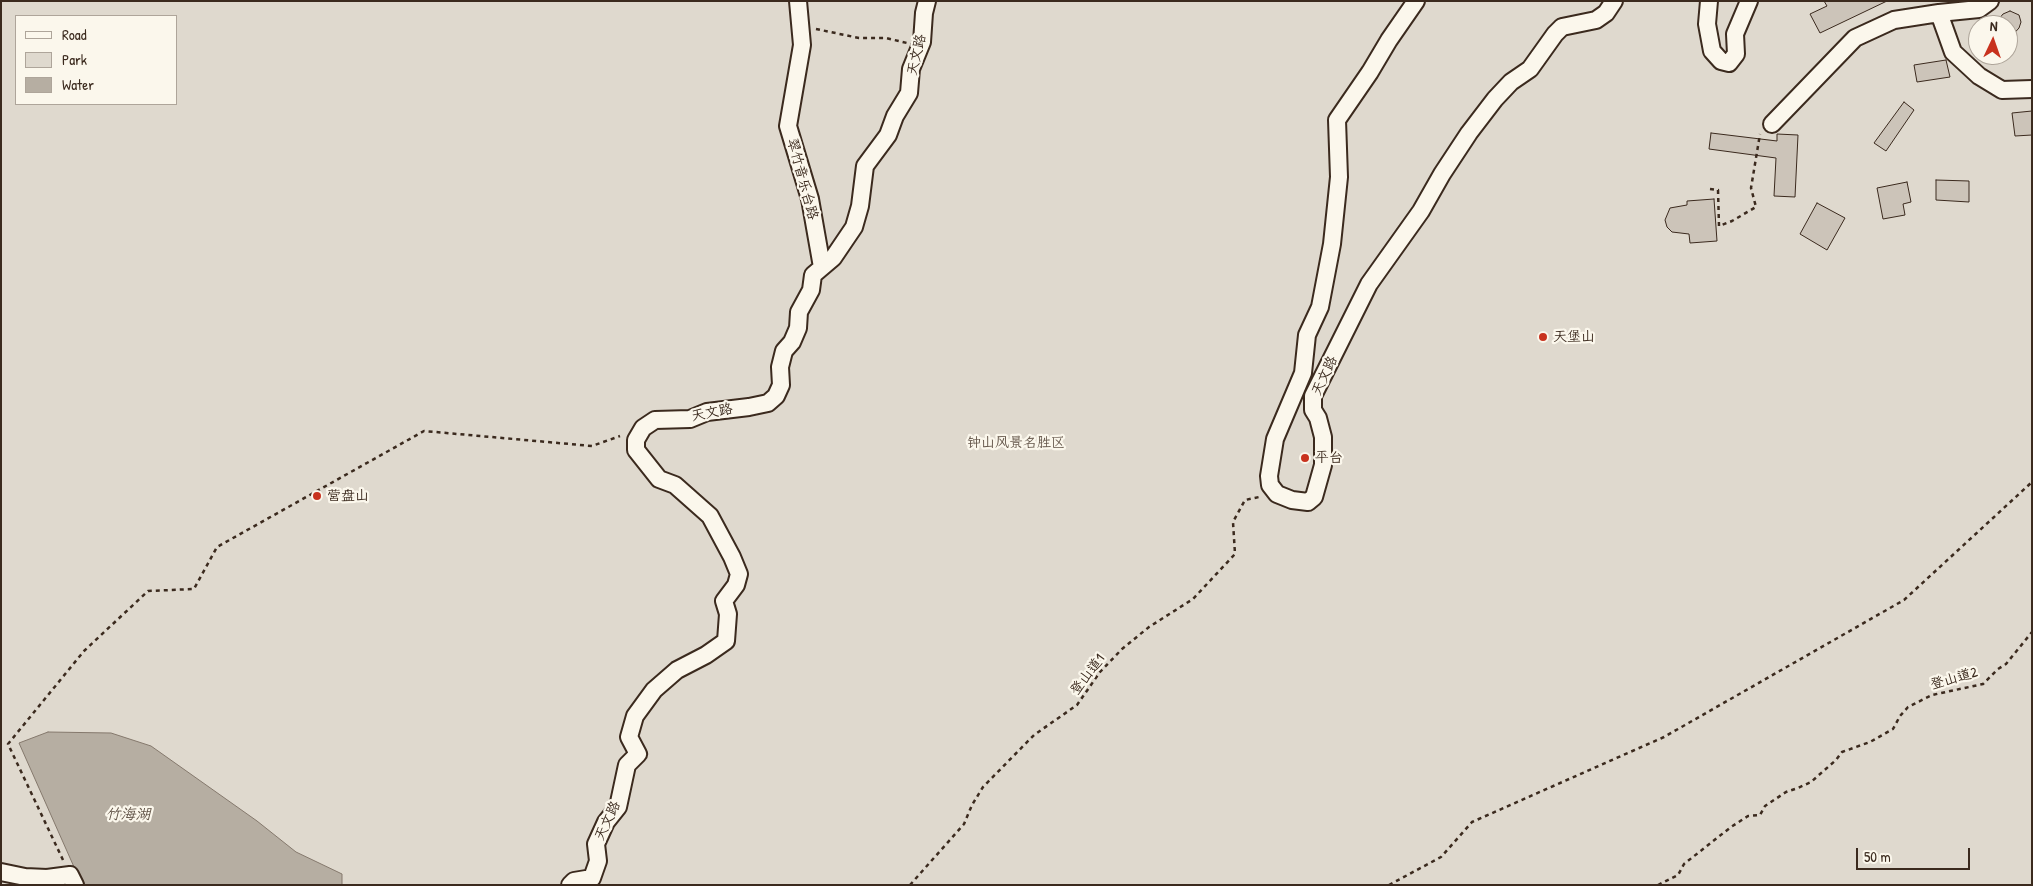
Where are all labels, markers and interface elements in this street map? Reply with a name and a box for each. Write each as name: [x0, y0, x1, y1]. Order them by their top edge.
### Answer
legend: [15, 15, 178, 105]
north arrow: [1968, 15, 2018, 65]
text: N: [1990, 16, 1998, 35]
text: Road: [62, 24, 87, 45]
street label: 天文路: [904, 33, 930, 77]
text: Park: [62, 49, 87, 70]
text: Water: [62, 74, 94, 95]
street label: 翠竹音乐台路: [783, 136, 821, 222]
place label: 天堡山: [1553, 329, 1595, 345]
marker: 天堡山: [1537, 331, 1549, 343]
street label: 天文路: [1309, 353, 1341, 399]
street label: 天文路: [690, 401, 734, 425]
park label: 钟山风景名胜区: [967, 435, 1065, 451]
place label: 平台: [1315, 450, 1343, 466]
marker: 平台: [1299, 452, 1311, 464]
place label: 营盘山: [327, 488, 369, 504]
marker: 营盘山: [311, 490, 323, 502]
street label: 登山道1: [1067, 651, 1109, 699]
street label: 登山道2: [1928, 664, 1980, 694]
street label: 天文路: [592, 798, 624, 844]
water label: 竹海湖: [106, 806, 150, 824]
scale bar: [1858, 838, 1972, 870]
text: 50 m: [1864, 846, 1891, 867]

